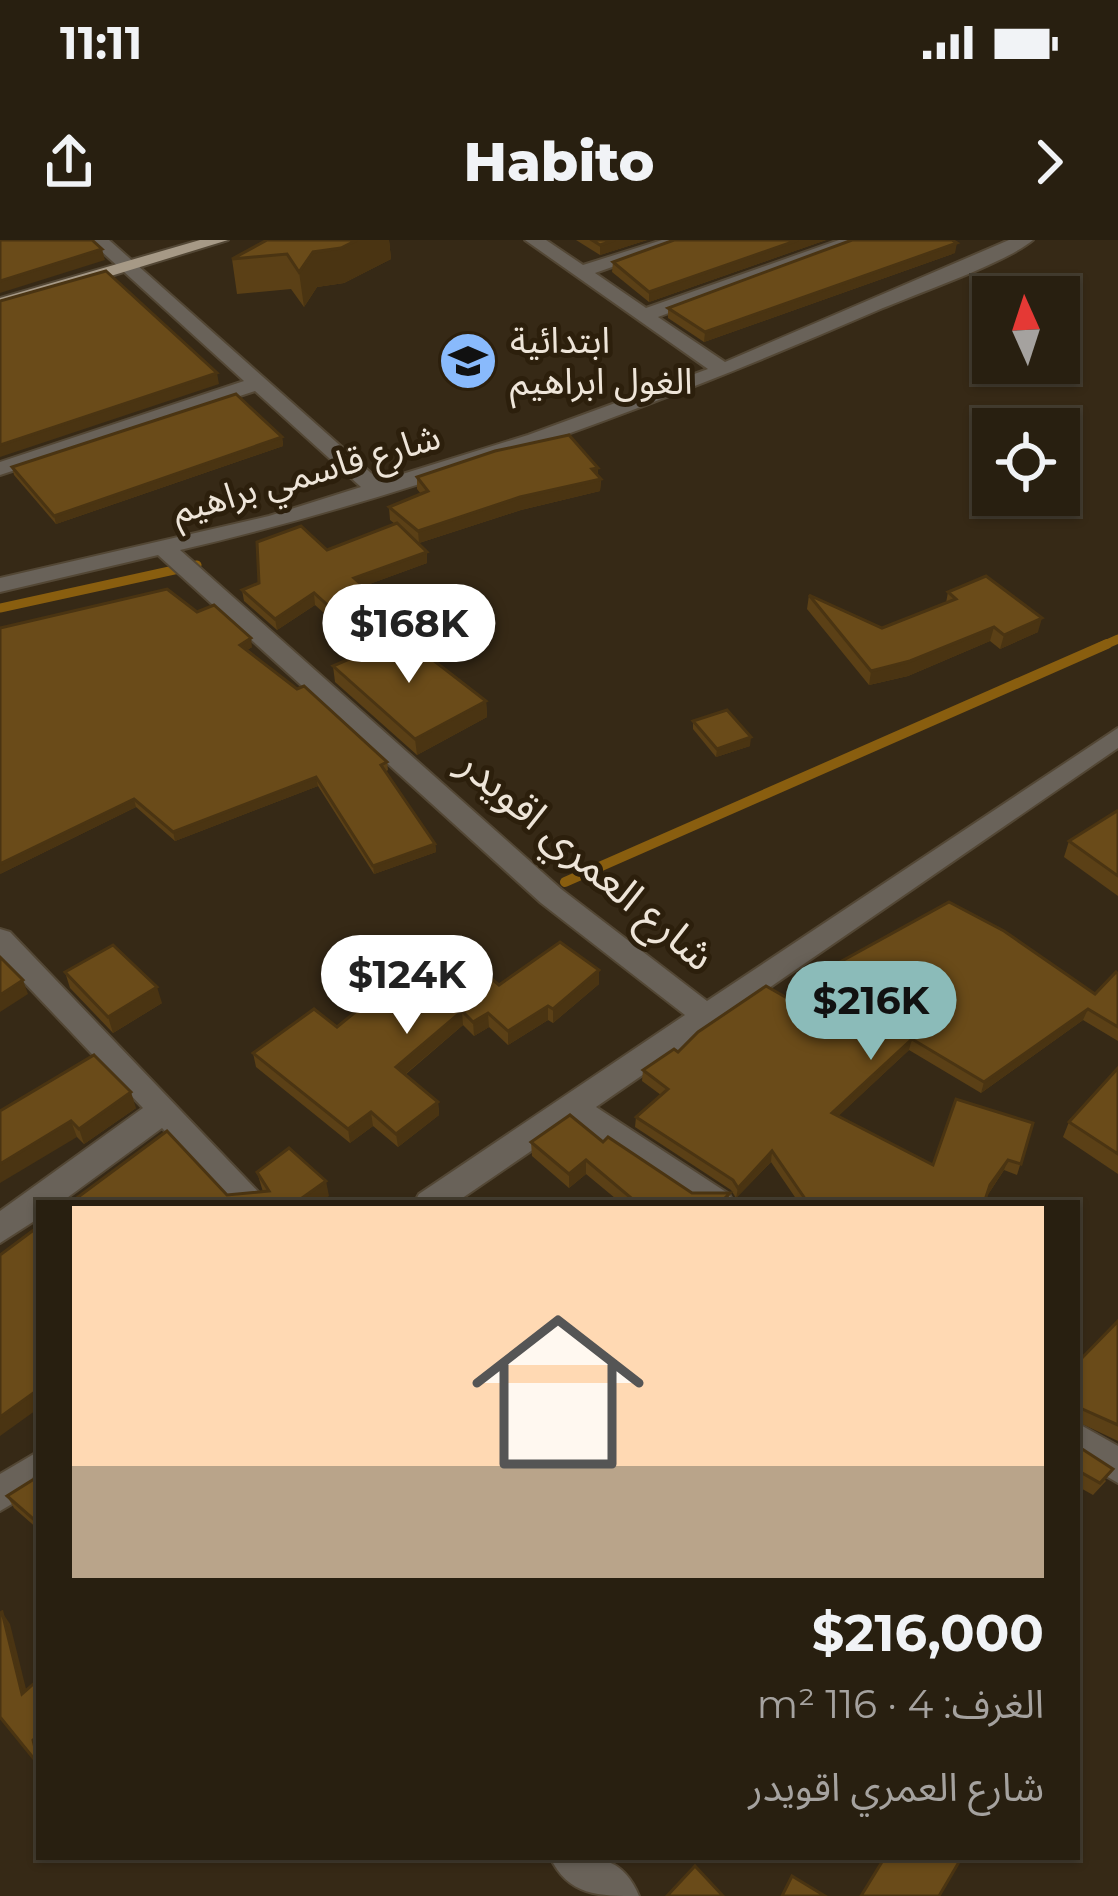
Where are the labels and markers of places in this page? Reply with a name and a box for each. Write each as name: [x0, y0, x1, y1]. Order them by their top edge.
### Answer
place label: ابتدائية الغول ابراهيم: [510, 318, 693, 409]
school or university icon: ابتدائية الغول ابراهيم: [437, 330, 499, 392]
pin: $168K: [325, 584, 493, 686]
pin: $124K: [323, 935, 491, 1037]
pin: $216K: [787, 961, 955, 1063]

